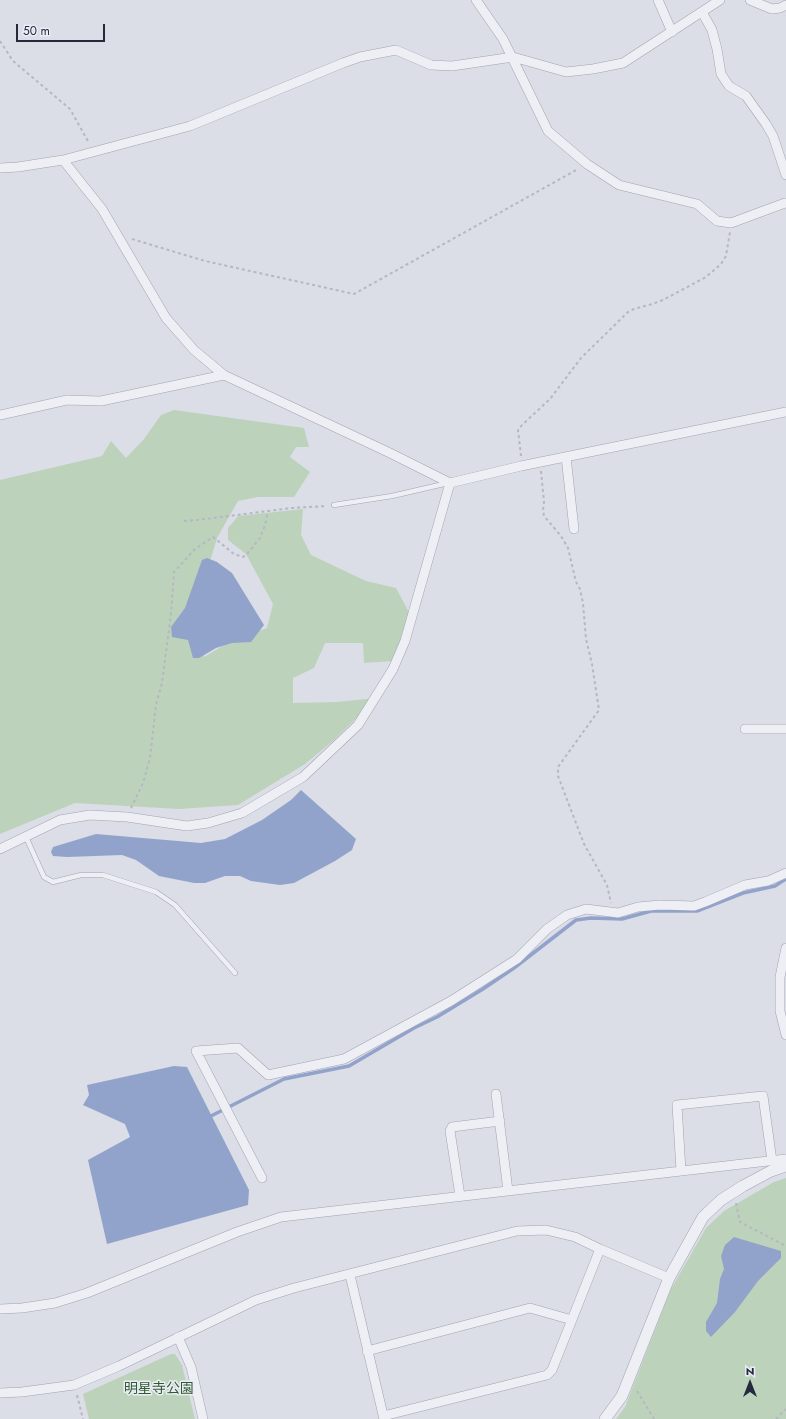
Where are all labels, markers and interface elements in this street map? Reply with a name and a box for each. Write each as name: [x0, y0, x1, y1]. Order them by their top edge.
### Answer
scale bar: [18, 16, 107, 42]
text: 50 m: [23, 22, 50, 40]
north arrow: [730, 1363, 770, 1403]
text: N: [746, 1363, 754, 1379]
park label: 明星寺公園: [124, 1382, 194, 1398]

